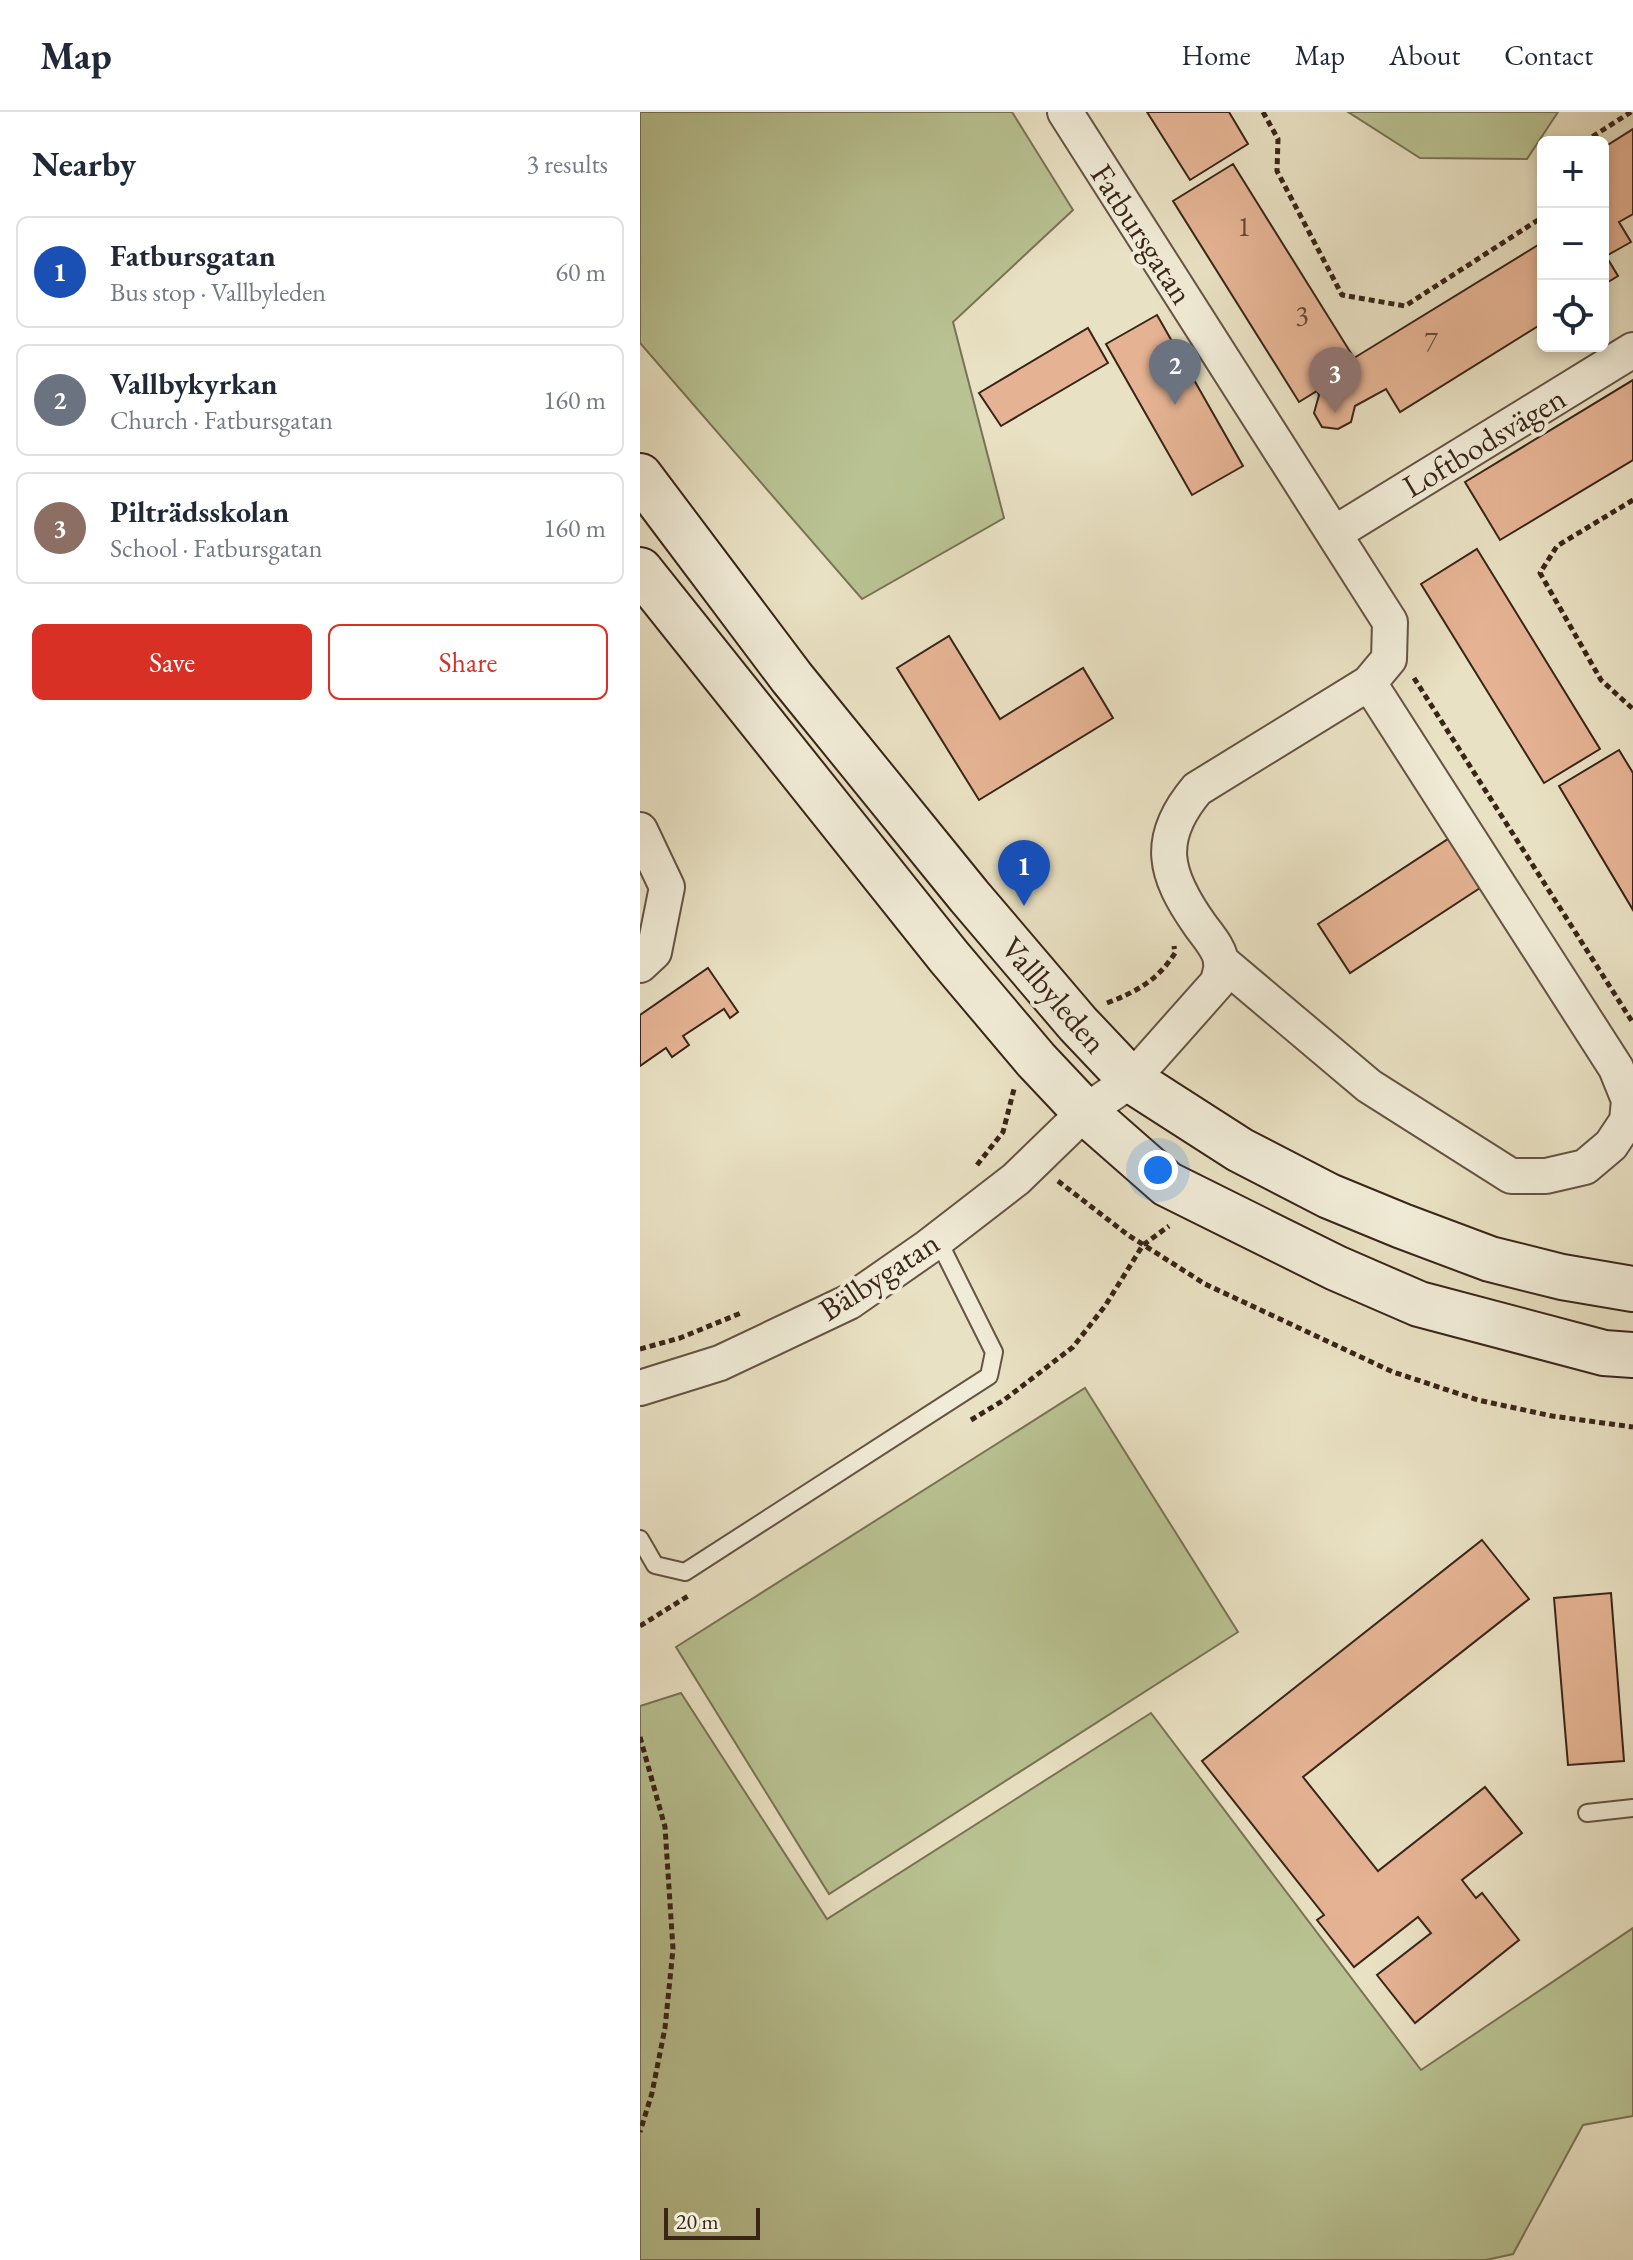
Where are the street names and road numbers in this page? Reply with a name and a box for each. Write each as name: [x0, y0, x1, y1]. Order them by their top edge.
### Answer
street label: Fatbursgatan: [1081, 156, 1203, 312]
street label: Loftbodsvägen: [1395, 377, 1573, 507]
street label: Vallbyleden: [992, 928, 1116, 1062]
street label: Bälbygatan: [811, 1221, 947, 1330]

